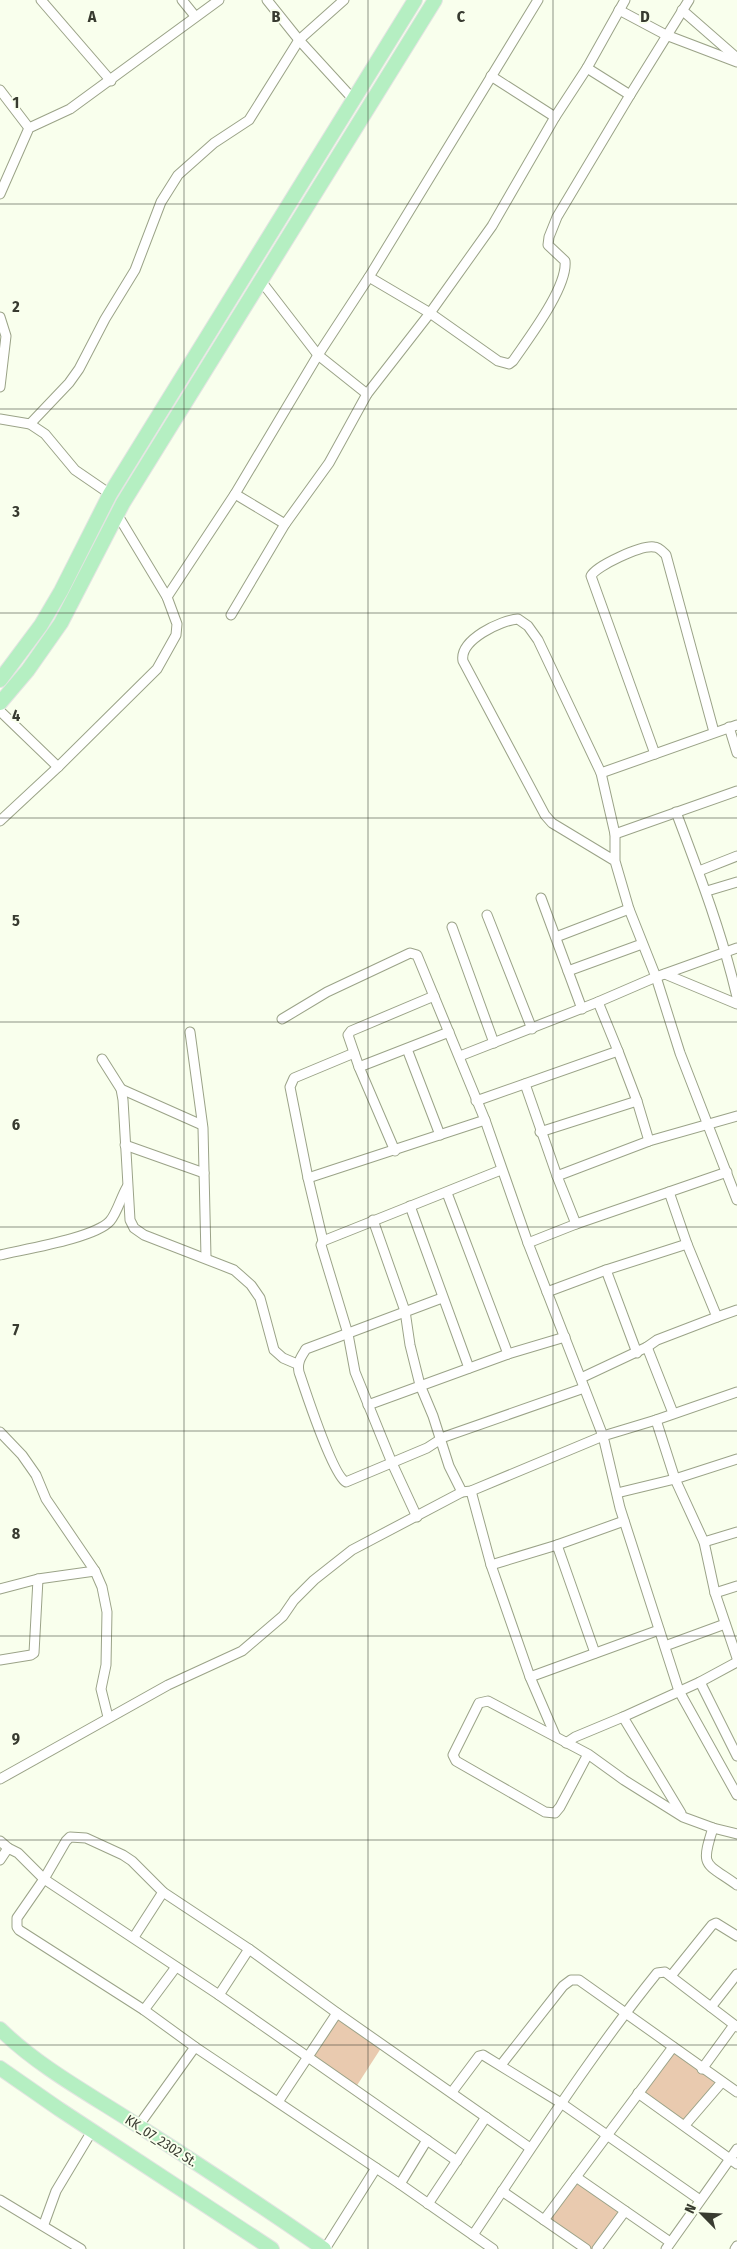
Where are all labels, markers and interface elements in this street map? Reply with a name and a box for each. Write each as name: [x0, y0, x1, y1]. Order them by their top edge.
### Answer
text: A: [87, 7, 97, 26]
text: B: [272, 7, 281, 26]
text: C: [457, 7, 466, 26]
text: D: [640, 7, 650, 26]
text: 1: [13, 93, 19, 112]
text: 2: [11, 297, 20, 316]
text: 3: [11, 502, 20, 521]
text: 4: [12, 706, 20, 725]
text: 5: [12, 911, 20, 930]
text: 6: [12, 1115, 20, 1134]
text: 7: [13, 1320, 20, 1339]
text: 8: [12, 1524, 21, 1543]
text: 9: [12, 1729, 20, 1748]
street label: KK_07_2302 St.: [122, 2111, 200, 2171]
north arrow: [677, 2189, 727, 2239]
text: N: [681, 2202, 700, 2216]

